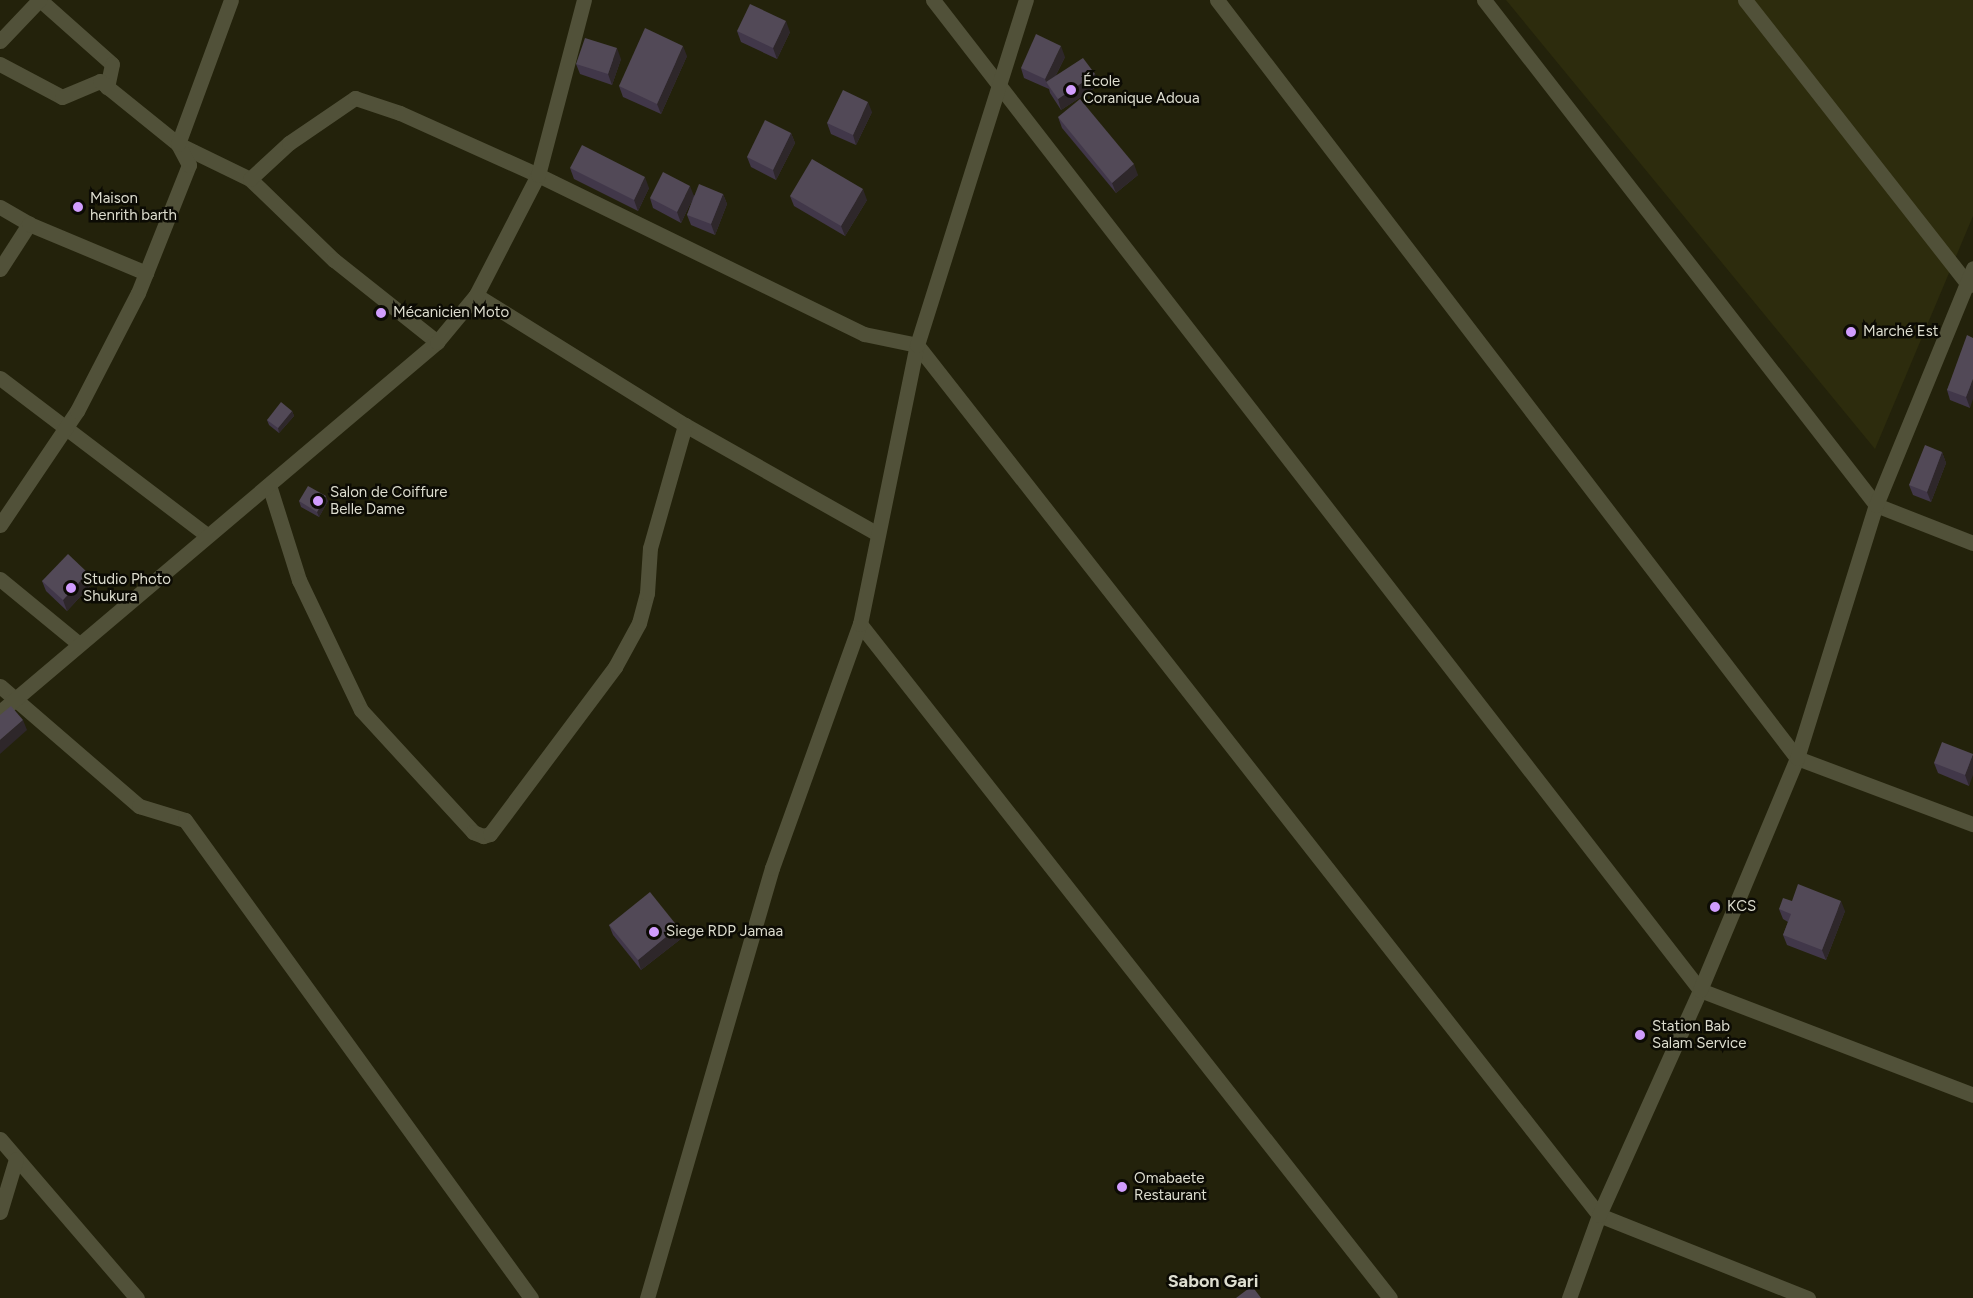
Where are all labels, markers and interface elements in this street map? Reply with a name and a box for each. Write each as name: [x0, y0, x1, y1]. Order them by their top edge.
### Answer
place label: École Coranique Adoua: [1083, 72, 1200, 107]
marker: École Coranique Adoua: [1064, 83, 1078, 97]
place label: Maison henrith barth: [90, 189, 177, 224]
marker: Maison henrith barth: [71, 200, 85, 214]
place label: Mécanicien Moto: [393, 304, 509, 322]
marker: Mécanicien Moto: [374, 306, 388, 320]
place label: Marché Est: [1863, 323, 1938, 341]
marker: Marché Est: [1844, 325, 1858, 339]
place label: Salon de Coiffure Belle Dame: [330, 483, 447, 518]
marker: Salon de Coiffure Belle Dame: [311, 494, 325, 508]
place label: Studio Photo Shukura: [83, 570, 171, 605]
marker: Studio Photo Shukura: [64, 581, 78, 595]
place label: KCS: [1727, 898, 1756, 916]
marker: KCS: [1708, 900, 1722, 914]
place label: Siege RDP Jamaa: [666, 923, 783, 941]
marker: Siege RDP Jamaa: [647, 925, 661, 939]
place label: Station Bab Salam Service: [1652, 1017, 1746, 1052]
marker: Station Bab Salam Service: [1633, 1028, 1647, 1042]
place label: Omabaete Restaurant: [1134, 1169, 1207, 1204]
marker: Omabaete Restaurant: [1115, 1180, 1129, 1194]
district label: Sabon Gari: [1168, 1270, 1258, 1292]

